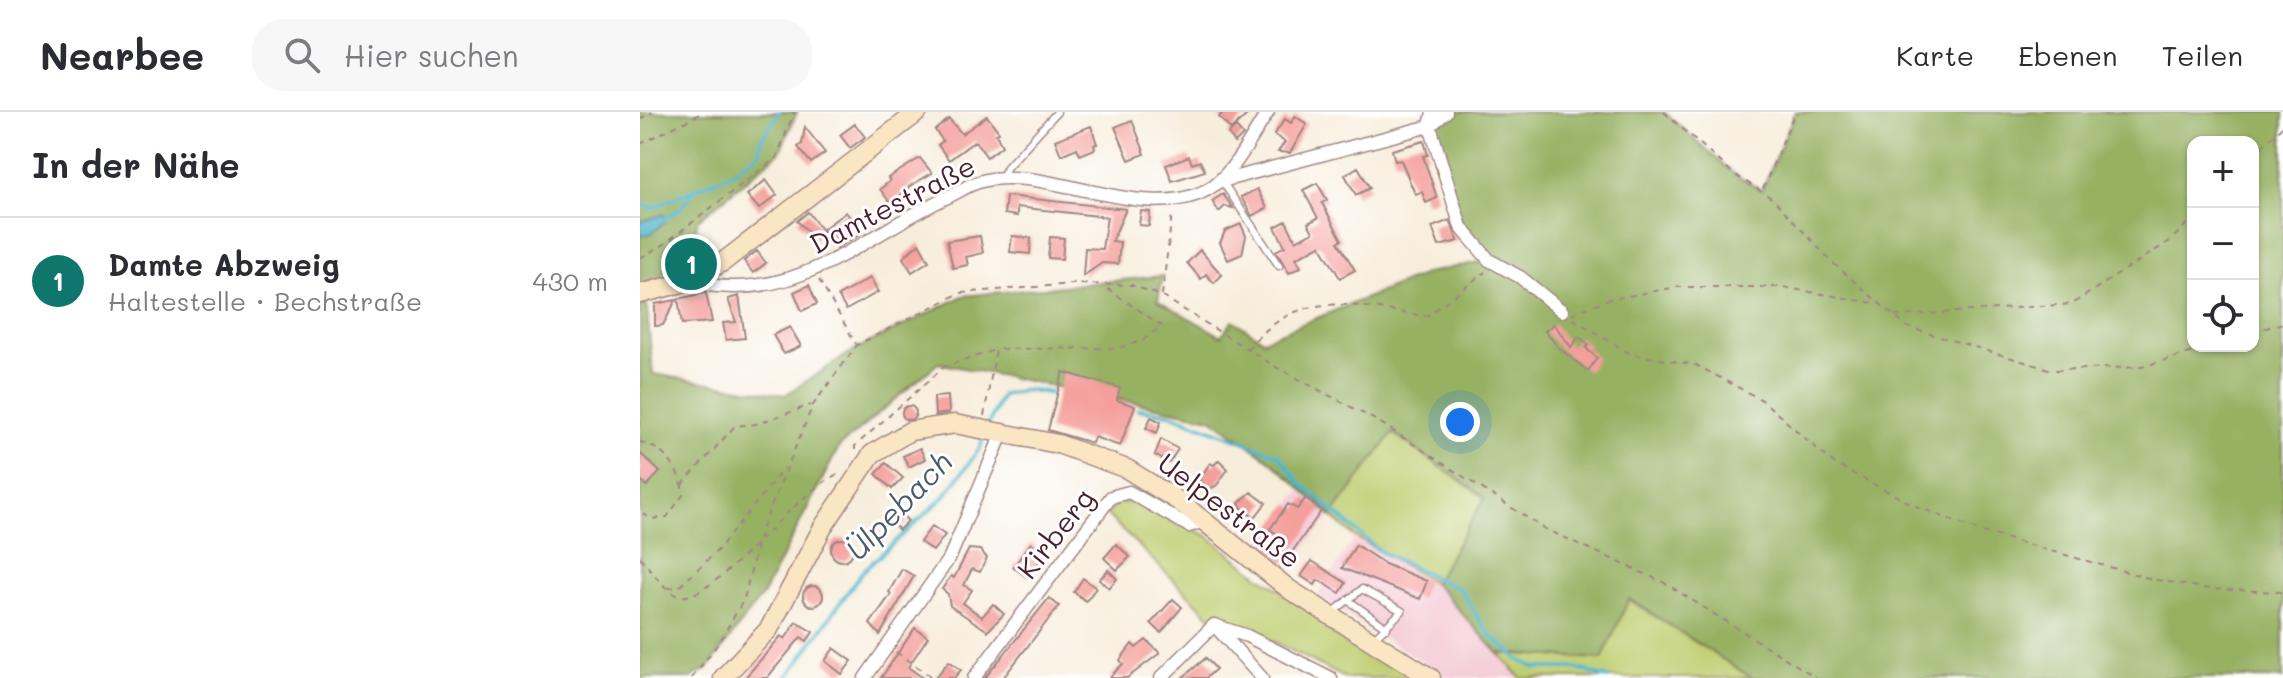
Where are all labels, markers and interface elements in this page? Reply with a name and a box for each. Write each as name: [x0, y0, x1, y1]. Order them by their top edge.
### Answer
search box: [252, 19, 812, 91]
text: Nearbee: [40, 30, 204, 80]
icon: search: [280, 33, 324, 77]
text: Hier suchen: [344, 35, 519, 75]
text: Karte: [1896, 37, 1974, 73]
text: Ebenen: [2018, 37, 2118, 73]
text: Teilen: [2162, 37, 2243, 73]
map controls: [2187, 136, 2259, 352]
button: +: [2187, 136, 2259, 208]
text: In der Nähe: [32, 142, 240, 187]
street label: Damtestraße: [803, 147, 981, 261]
button: −: [2187, 208, 2259, 280]
pin: 1: [665, 234, 717, 294]
text: Damte Abzweig: [108, 244, 340, 284]
text: 1: [52, 264, 64, 298]
text: 430 m: [532, 264, 608, 298]
button: locate: [2187, 280, 2259, 352]
text: Haltestelle · Bechstraße: [108, 284, 422, 318]
your location: [1440, 402, 1480, 442]
water label: Ülpebach: [836, 442, 960, 568]
street label: Uelpestraße: [1151, 444, 1309, 576]
street label: Kirberg: [1008, 481, 1102, 585]

